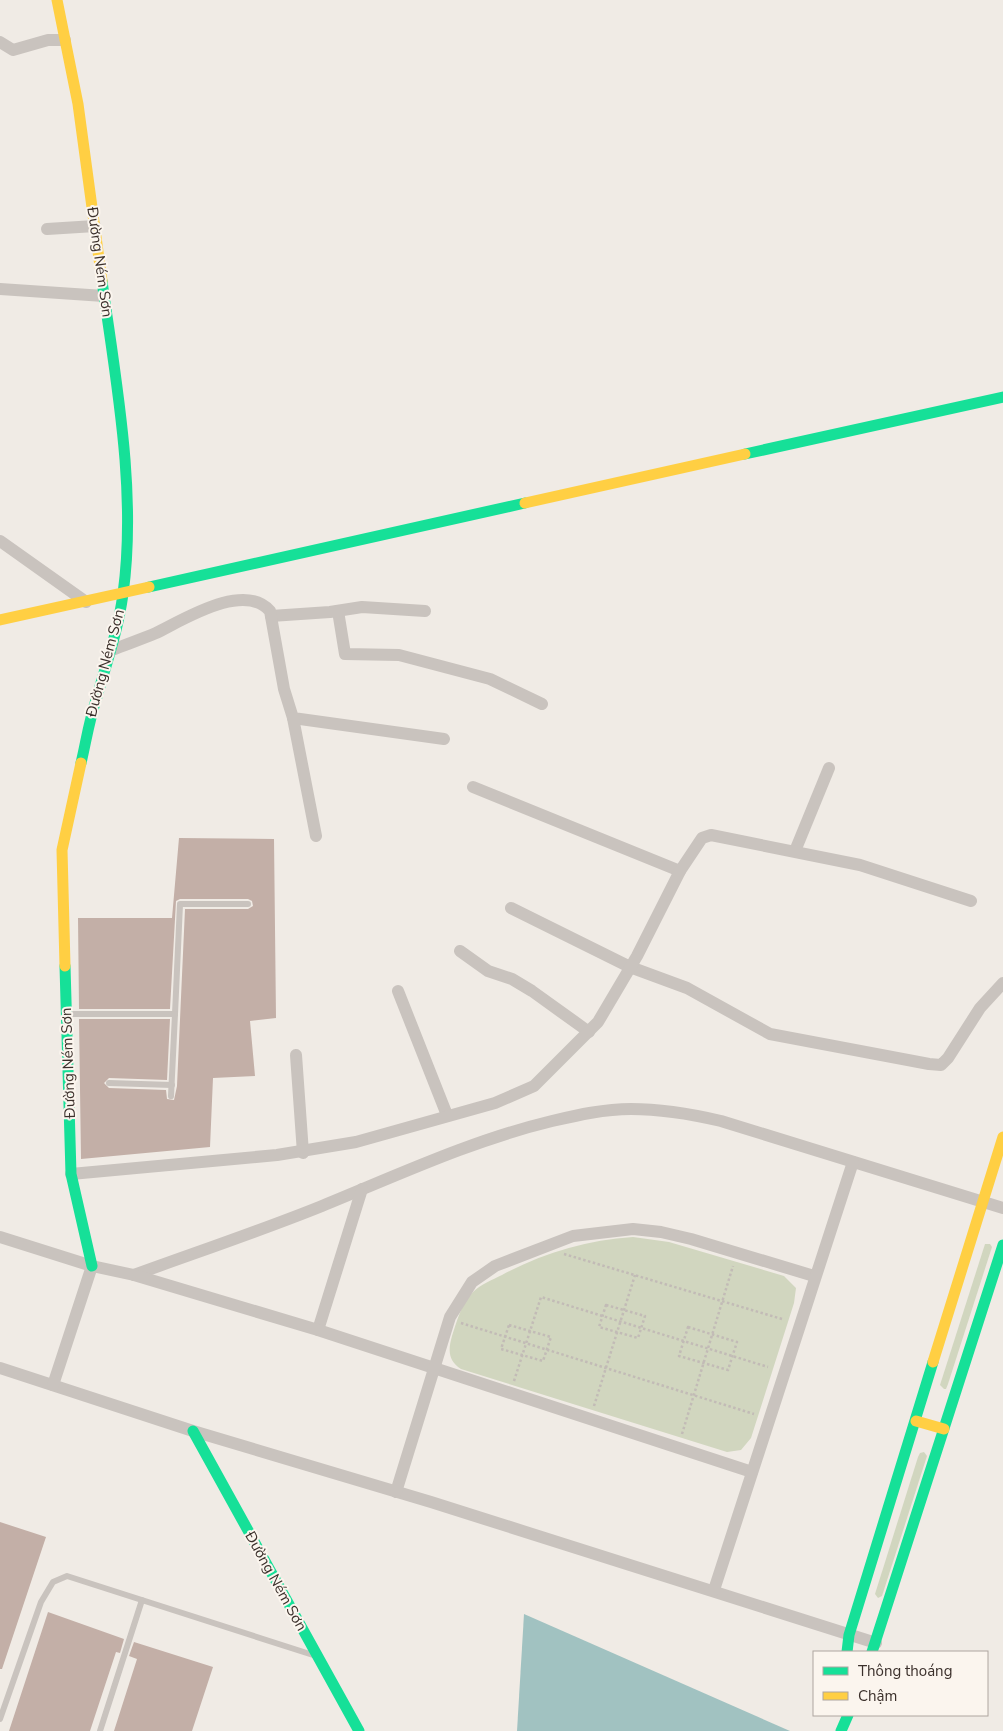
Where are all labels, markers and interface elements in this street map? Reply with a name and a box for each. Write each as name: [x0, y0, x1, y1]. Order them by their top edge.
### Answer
street label: Đường Ném Sơn: [82, 205, 118, 318]
street label: Đường Ném Sơn: [81, 607, 129, 720]
street label: Đường Ném Sơn: [56, 1007, 80, 1120]
street label: Đường Ném Sơn: [240, 1527, 312, 1634]
legend: [813, 1651, 988, 1716]
text: Thông thoáng: [858, 1661, 952, 1681]
text: Chậm: [858, 1686, 897, 1706]

